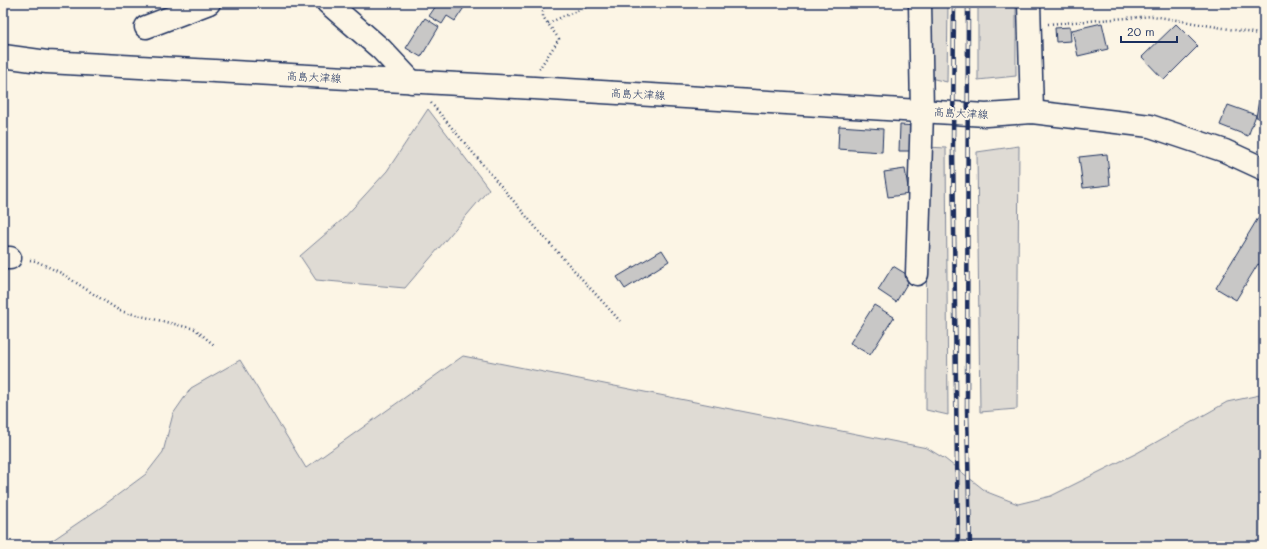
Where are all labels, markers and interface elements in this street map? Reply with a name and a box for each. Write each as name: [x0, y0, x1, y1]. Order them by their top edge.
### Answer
scale bar: [1121, 18, 1177, 44]
text: 20 m: [1127, 23, 1155, 39]
street label: 高島大津線: [286, 68, 342, 85]
street label: 高島大津線: [610, 85, 666, 102]
street label: 高島大津線: [933, 104, 989, 121]

